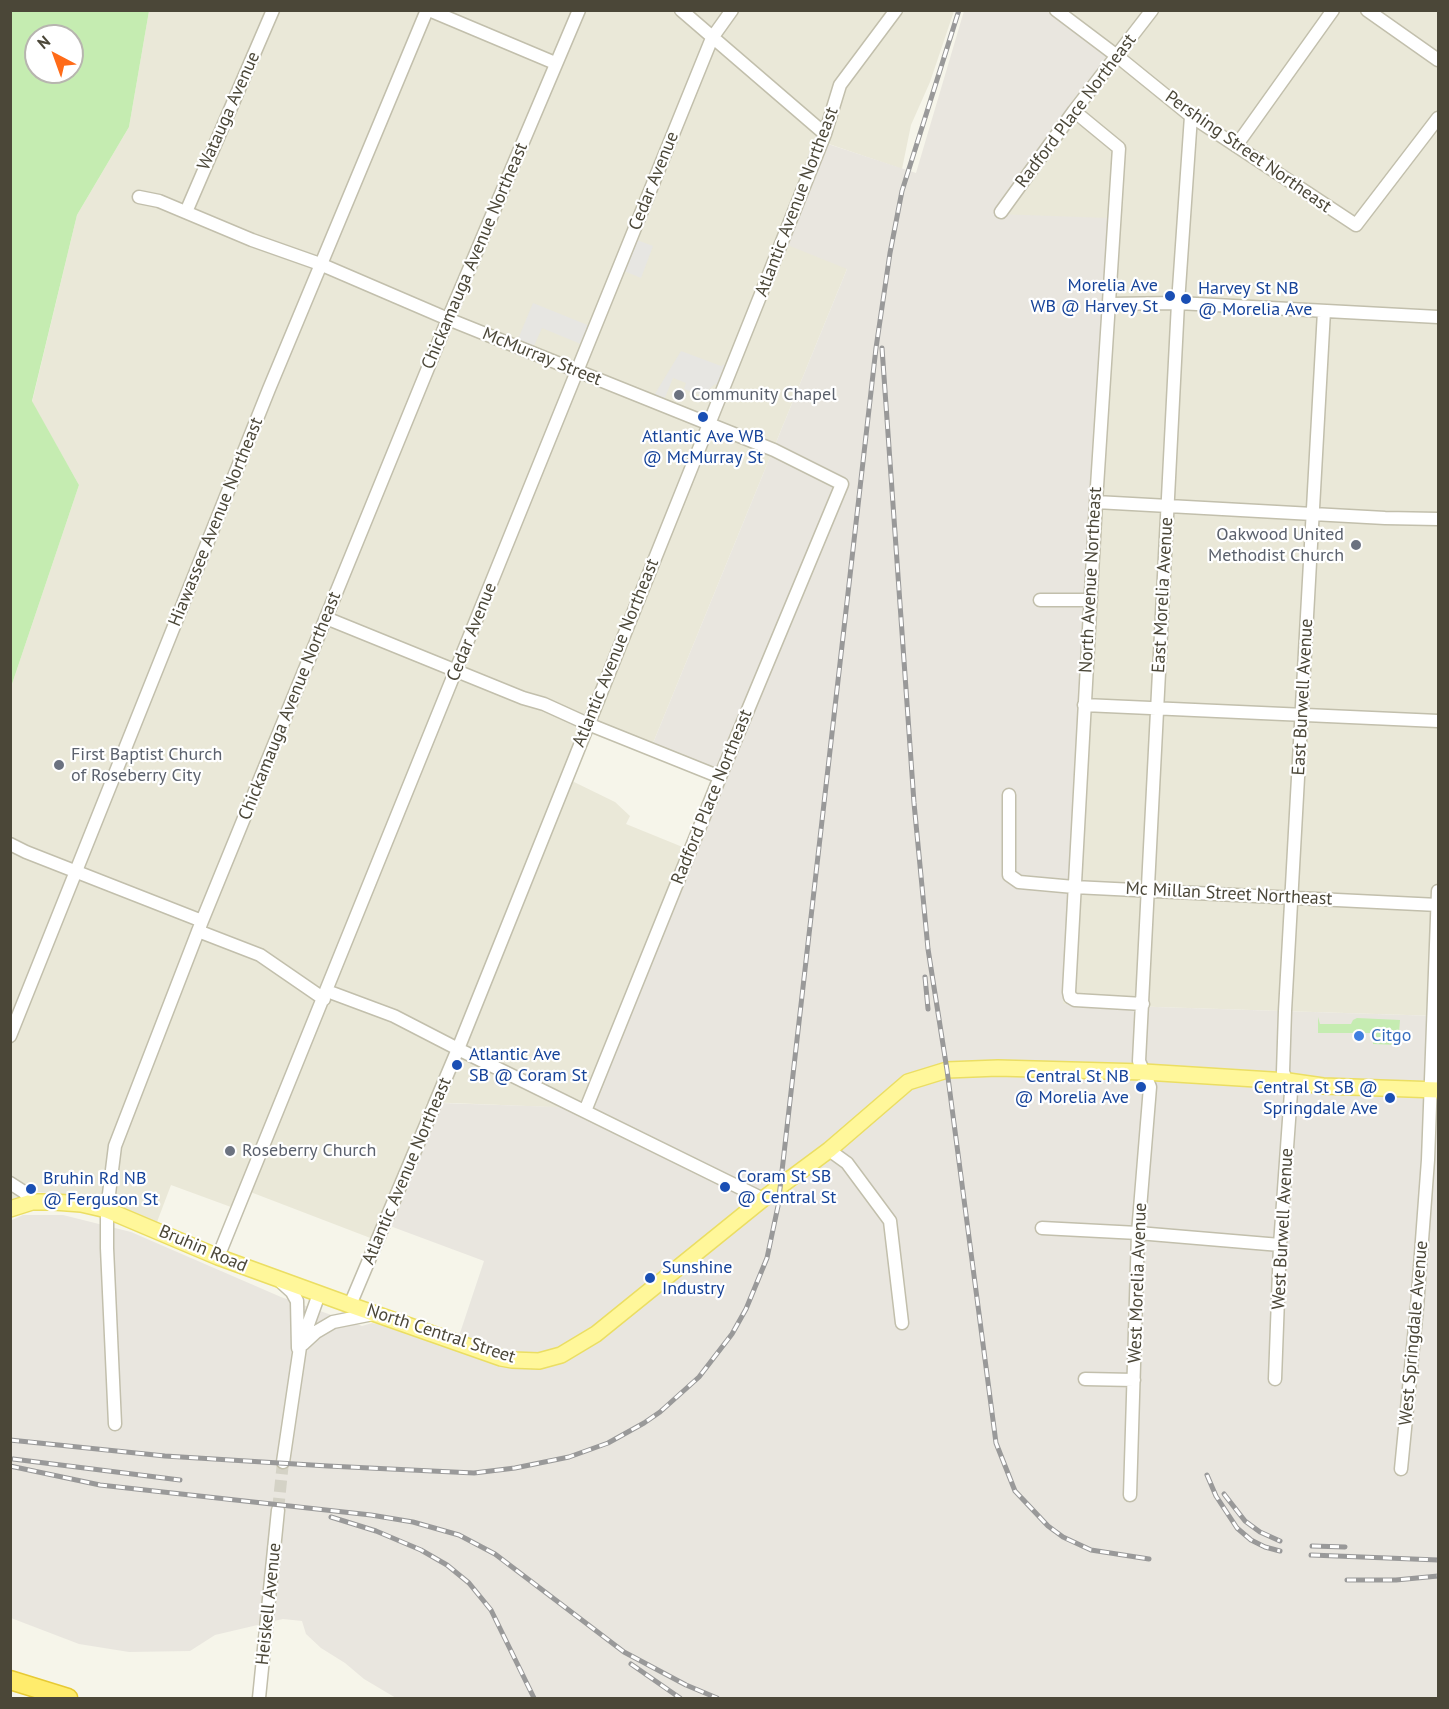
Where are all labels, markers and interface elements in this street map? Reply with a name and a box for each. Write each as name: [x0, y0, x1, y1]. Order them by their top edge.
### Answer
north arrow: [24, 24, 84, 84]
street label: Radford Place Northeast: [1011, 30, 1141, 192]
text: N: [33, 31, 54, 53]
street label: Watauga Avenue: [193, 48, 265, 174]
street label: Pershing Street Northeast: [1161, 86, 1335, 218]
street label: Atlantic Avenue Northeast: [751, 104, 843, 300]
street label: Cedar Avenue: [624, 128, 684, 234]
street label: Chickamauga Avenue Northeast: [417, 139, 533, 373]
place label: Morelia Ave WB @ Harvey St: [1031, 275, 1158, 318]
place label: Harvey St NB @ Morelia Ave: [1198, 278, 1312, 320]
marker: Morelia Ave WB @ Harvey St: [1163, 289, 1177, 303]
marker: Harvey St NB @ Morelia Ave: [1179, 292, 1193, 306]
street label: McMurray Street: [479, 323, 605, 391]
place label: Community Chapel: [691, 384, 836, 406]
marker: Community Chapel: [672, 388, 686, 402]
marker: Atlantic Ave WB @ McMurray St: [696, 410, 710, 424]
street label: Hiawassee Avenue Northeast: [164, 414, 268, 630]
place label: Atlantic Ave WB @ McMurray St: [642, 426, 764, 468]
street label: North Avenue Northeast: [1075, 486, 1107, 674]
street label: East Morelia Avenue: [1148, 516, 1178, 674]
place label: Oakwood United Methodist Church: [1208, 524, 1344, 566]
marker: Oakwood United Methodist Church: [1349, 538, 1363, 552]
street label: Atlantic Avenue Northeast: [568, 556, 664, 750]
street label: Cedar Avenue: [442, 579, 502, 685]
street label: Chickamauga Avenue Northeast: [234, 589, 346, 823]
street label: East Burwell Avenue: [1288, 618, 1318, 776]
street label: Radford Place Northeast: [667, 706, 757, 888]
place label: First Baptist Church of Roseberry City: [71, 744, 222, 786]
marker: First Baptist Church of Roseberry City: [52, 758, 66, 772]
street label: Mc Millan Street Northeast: [1125, 878, 1333, 910]
place label: Citgo: [1371, 1025, 1411, 1047]
marker: Citgo: [1352, 1029, 1366, 1043]
place label: Atlantic Ave SB @ Coram St: [469, 1044, 587, 1086]
marker: Atlantic Ave SB @ Coram St: [450, 1058, 464, 1072]
place label: Central St NB @ Morelia Ave: [1015, 1066, 1129, 1108]
street label: Atlantic Avenue Northeast: [358, 1074, 456, 1268]
place label: Central St SB @ Springdale Ave: [1254, 1077, 1378, 1120]
marker: Central St NB @ Morelia Ave: [1134, 1080, 1148, 1094]
marker: Central St SB @ Springdale Ave: [1383, 1091, 1397, 1105]
place label: Roseberry Church: [242, 1140, 376, 1162]
marker: Roseberry Church: [223, 1144, 237, 1158]
street label: West Burwell Avenue: [1268, 1148, 1298, 1310]
place label: Coram St SB @ Central St: [737, 1166, 836, 1208]
place label: Bruhin Rd NB @ Ferguson St: [43, 1168, 158, 1210]
marker: Coram St SB @ Central St: [718, 1180, 732, 1194]
marker: Bruhin Rd NB @ Ferguson St: [24, 1182, 38, 1196]
street label: West Morelia Avenue: [1124, 1202, 1152, 1364]
street label: Bruhin Road: [156, 1221, 250, 1277]
street label: West Springdale Avenue: [1395, 1240, 1433, 1426]
place label: Sunshine Industry: [662, 1257, 732, 1300]
marker: Sunshine Industry: [643, 1271, 657, 1285]
street label: North Central Street: [364, 1300, 518, 1368]
street label: Heiskell Avenue: [252, 1542, 286, 1666]

